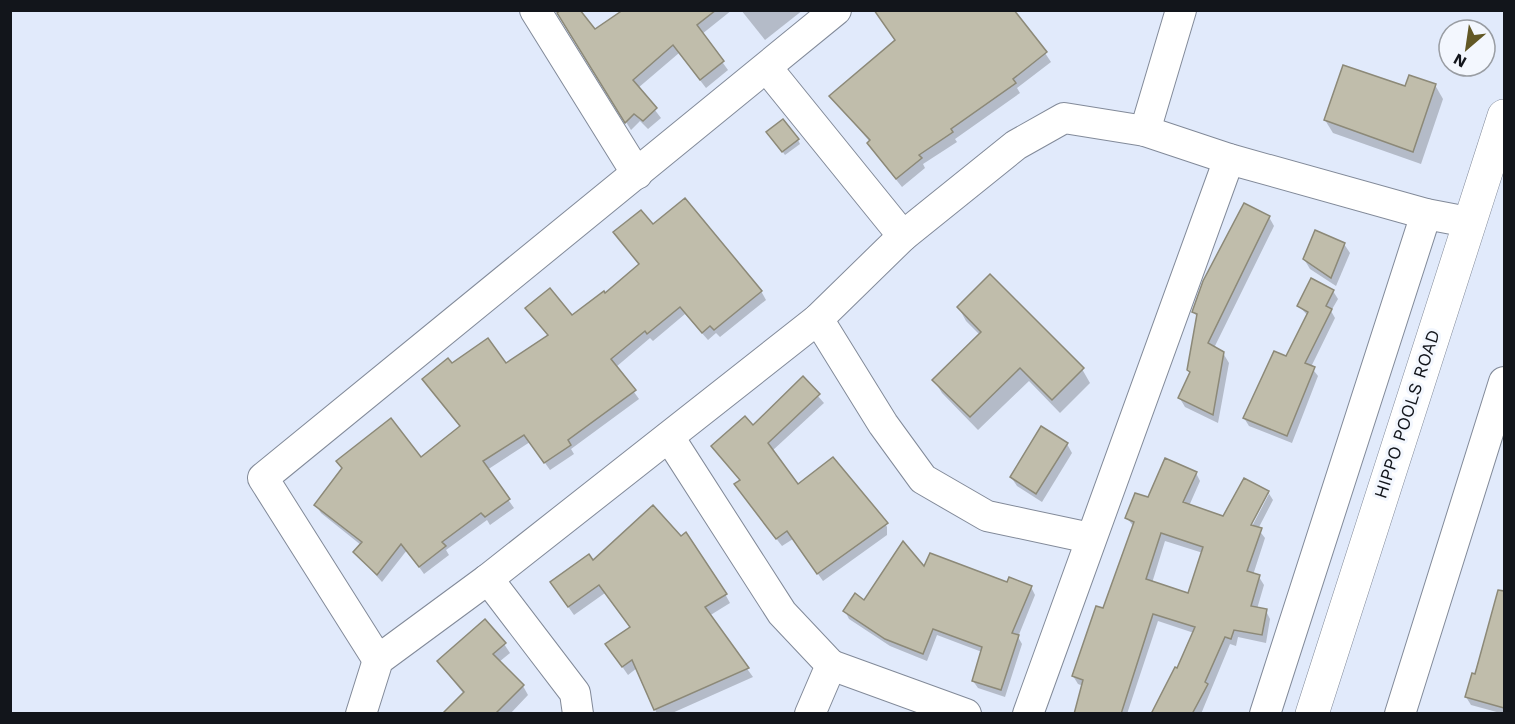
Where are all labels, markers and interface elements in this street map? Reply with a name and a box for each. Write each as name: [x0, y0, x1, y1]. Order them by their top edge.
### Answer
north arrow: [1437, 18, 1497, 78]
text: N: [1450, 49, 1470, 72]
street label: HIPPO POOLS ROAD: [1369, 327, 1444, 501]

